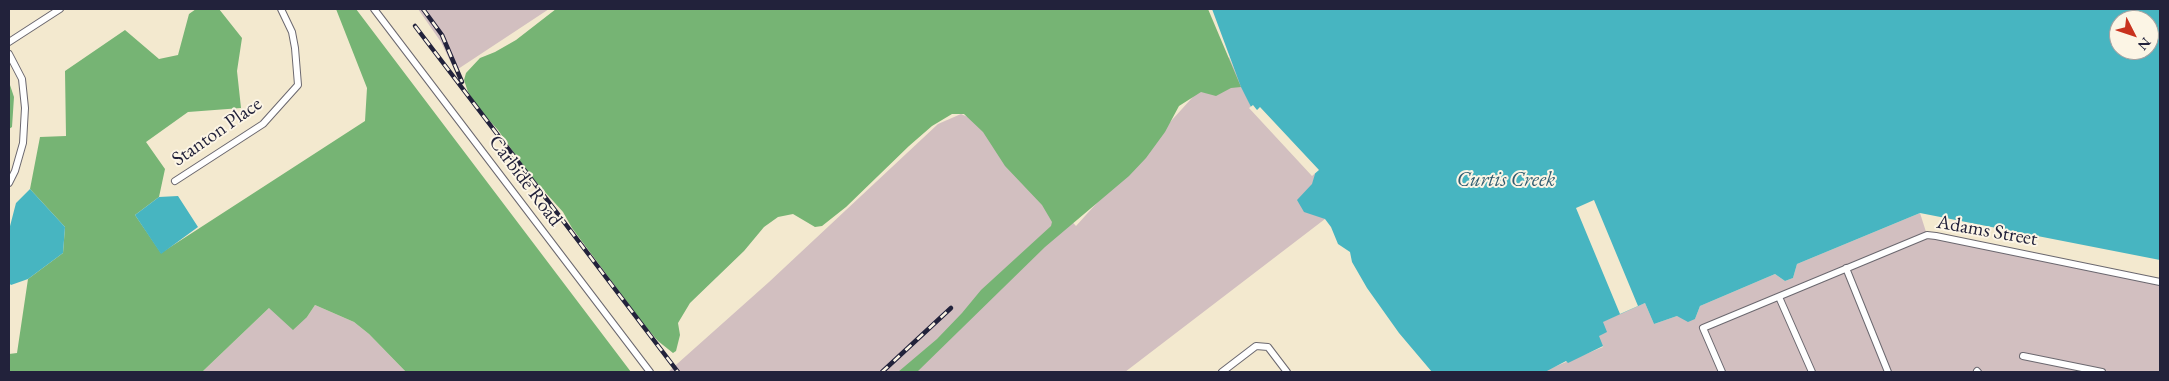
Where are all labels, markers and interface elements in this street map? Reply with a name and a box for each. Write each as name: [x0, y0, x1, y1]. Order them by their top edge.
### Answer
north arrow: [2109, 10, 2159, 60]
text: N: [2134, 34, 2155, 54]
street label: Stanton Place: [167, 92, 267, 172]
street label: Carbide Road: [483, 131, 567, 231]
water label: Curtis Creek: [1457, 167, 1555, 193]
street label: Adams Street: [1935, 210, 2039, 252]

